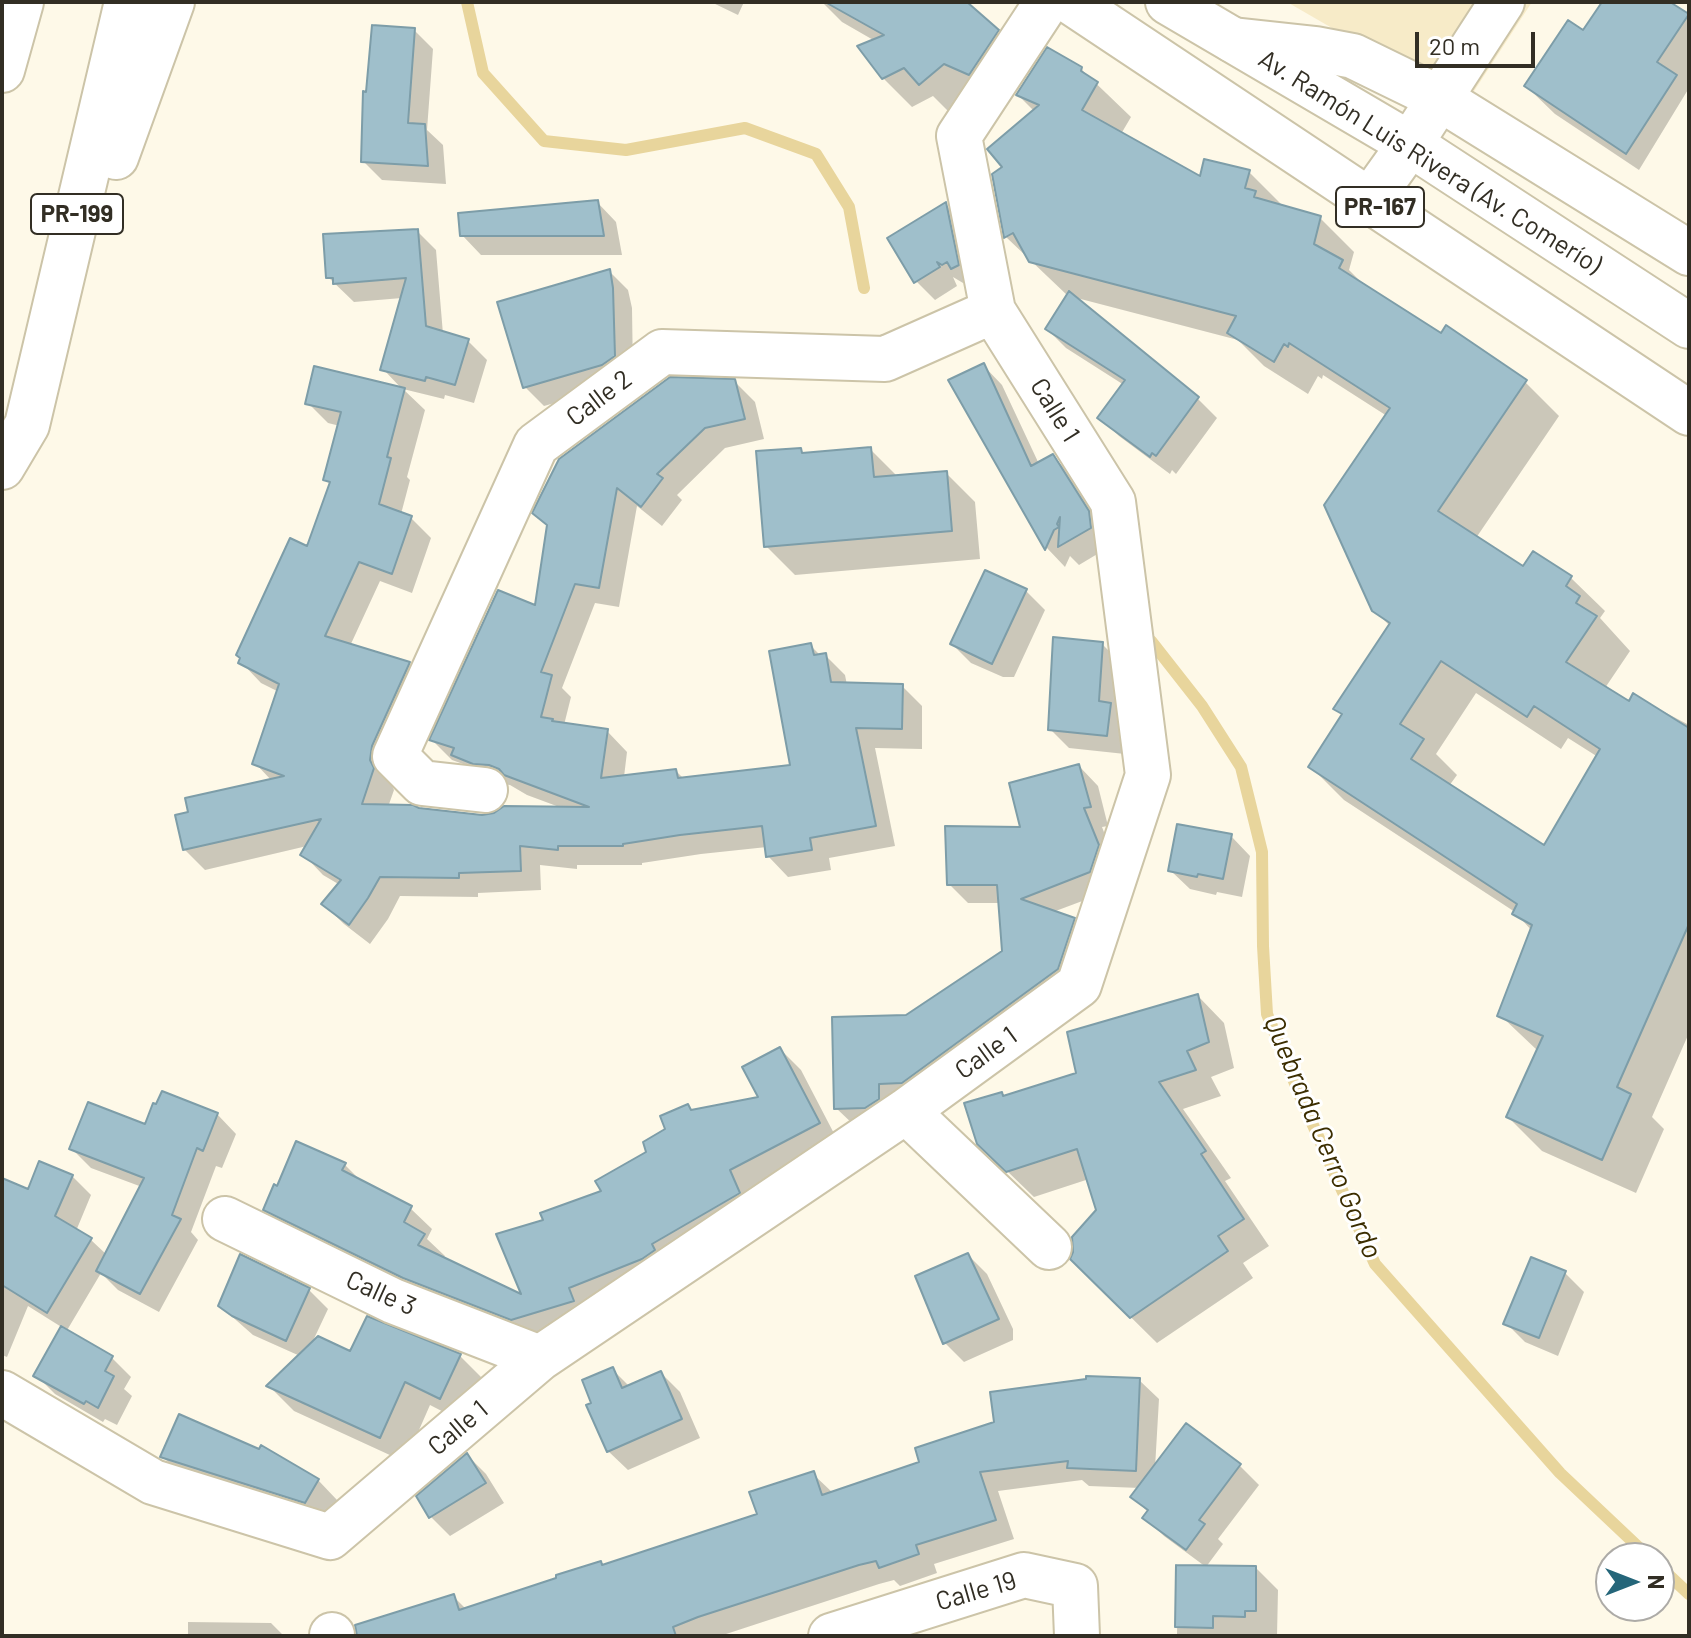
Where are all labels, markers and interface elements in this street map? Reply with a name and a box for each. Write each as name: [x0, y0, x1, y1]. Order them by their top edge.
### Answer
scale bar: [1419, 16, 1539, 66]
text: 20 m: [1429, 31, 1480, 60]
street label: Av. Ramón Luis Rivera (Av. Comerío): [1253, 43, 1607, 281]
road number: PR-167: [1336, 187, 1424, 227]
road number: PR-199: [31, 194, 123, 234]
street label: Calle 2: [560, 363, 638, 433]
street label: Calle 1: [1023, 372, 1087, 448]
water label: Quebrada Cerro Gordo: [1257, 1011, 1389, 1263]
street label: Calle 1: [949, 1020, 1023, 1086]
street label: Calle 3: [341, 1264, 421, 1322]
street label: Calle 1: [422, 1394, 494, 1462]
north arrow: [1595, 1542, 1675, 1622]
street label: Calle 19: [932, 1565, 1020, 1617]
text: N: [1644, 1575, 1670, 1589]

